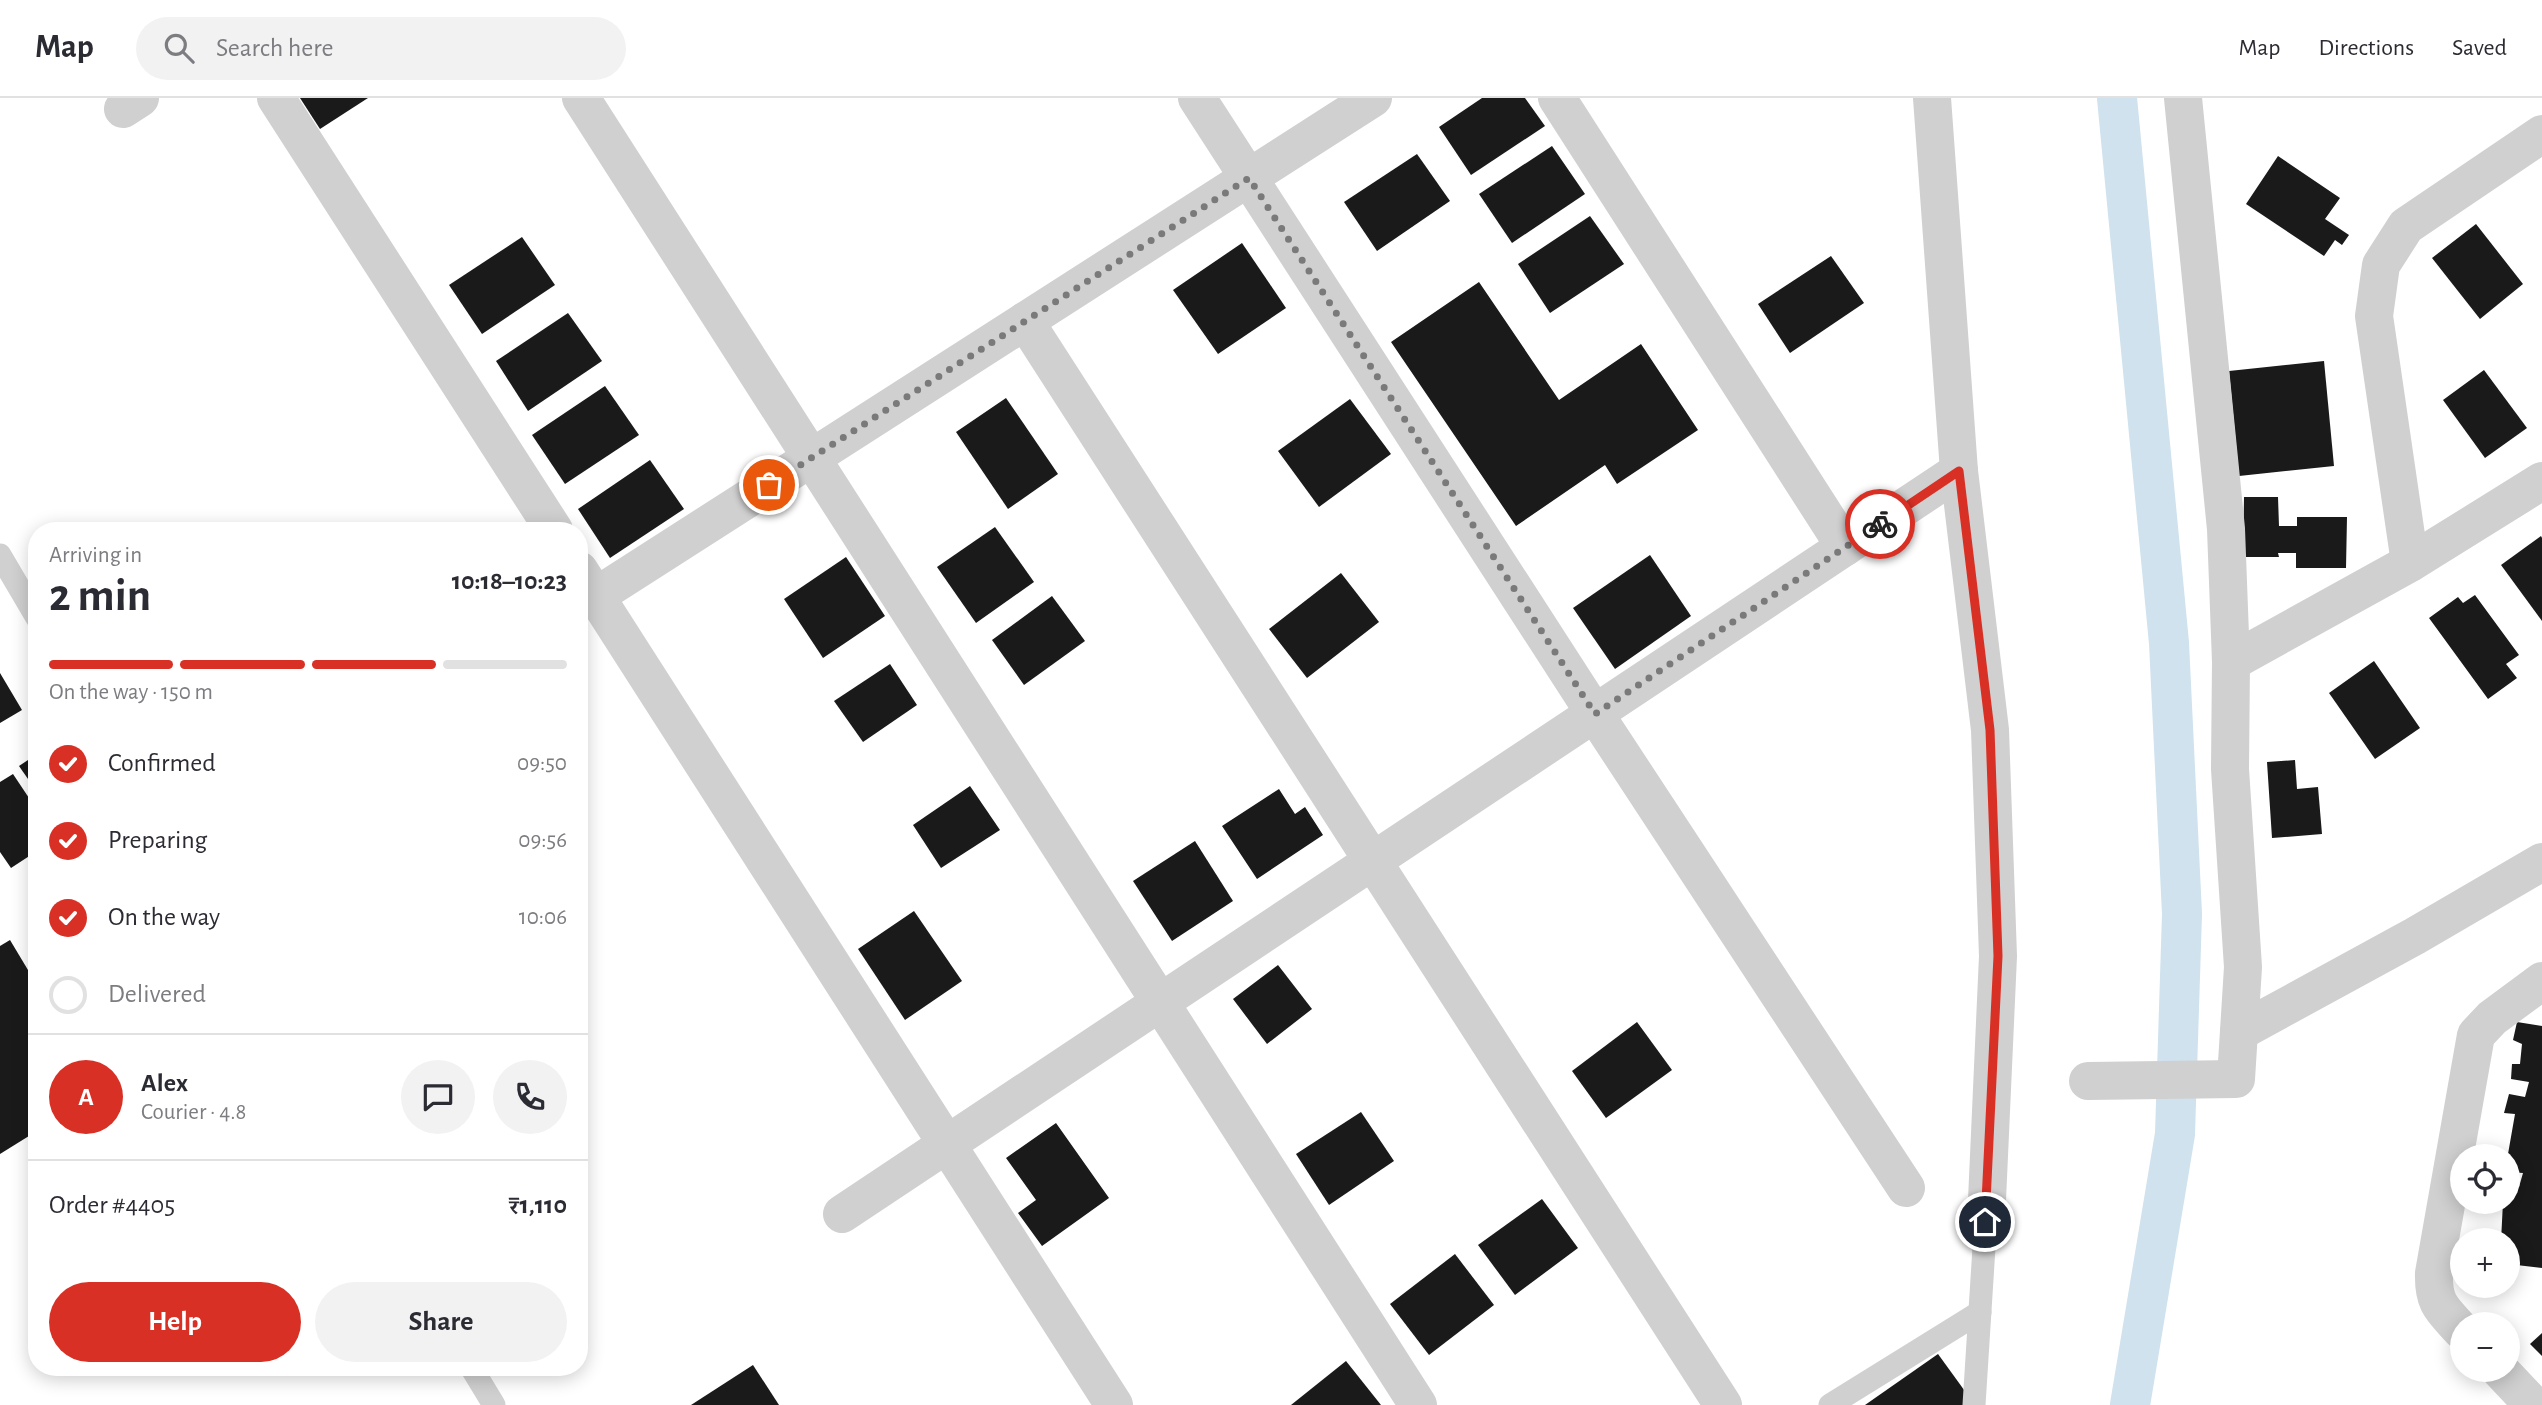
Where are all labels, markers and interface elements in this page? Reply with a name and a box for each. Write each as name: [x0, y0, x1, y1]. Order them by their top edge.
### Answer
search box: [136, 17, 626, 80]
icon: search: [160, 29, 198, 67]
text: Map: [35, 31, 94, 64]
text: Search here: [216, 35, 334, 61]
text: Map: [2238, 36, 2280, 60]
text: Directions: [2318, 36, 2414, 60]
text: Saved: [2452, 36, 2507, 60]
pin: [739, 455, 799, 515]
icon: bag: [750, 466, 788, 504]
courier: [1845, 489, 1915, 559]
icon: bike: [1861, 505, 1899, 543]
text: Arriving in: [49, 544, 142, 567]
text: 10:18–10:23: [452, 568, 567, 594]
text: 2 min: [49, 573, 151, 619]
text: On the way · 150 m: [49, 681, 213, 704]
icon: check: [49, 745, 87, 783]
text: Confirmed: [108, 750, 216, 776]
text: 09:50: [517, 752, 567, 775]
icon: check: [49, 822, 87, 860]
text: Preparing: [108, 827, 207, 853]
text: 09:56: [518, 829, 567, 852]
icon: check: [49, 899, 87, 937]
text: On the way: [108, 904, 220, 930]
text: 10:06: [519, 906, 567, 929]
text: Delivered: [108, 981, 206, 1007]
button: chat: [401, 1060, 475, 1134]
button: phone: [493, 1060, 567, 1134]
text: Alex: [141, 1070, 188, 1096]
text: A: [78, 1084, 94, 1110]
text: Courier · 4.8: [141, 1101, 246, 1124]
map controls: [2450, 1144, 2520, 1382]
button: locate: [2450, 1144, 2520, 1214]
text: Order #4405: [49, 1192, 175, 1218]
text: ₹1,110: [509, 1192, 567, 1218]
pin: [1955, 1192, 2015, 1252]
icon: home: [1966, 1203, 2004, 1241]
button: +: [2450, 1228, 2520, 1298]
button: Help: [49, 1282, 301, 1362]
button: Share: [315, 1282, 567, 1362]
button: −: [2450, 1312, 2520, 1382]

